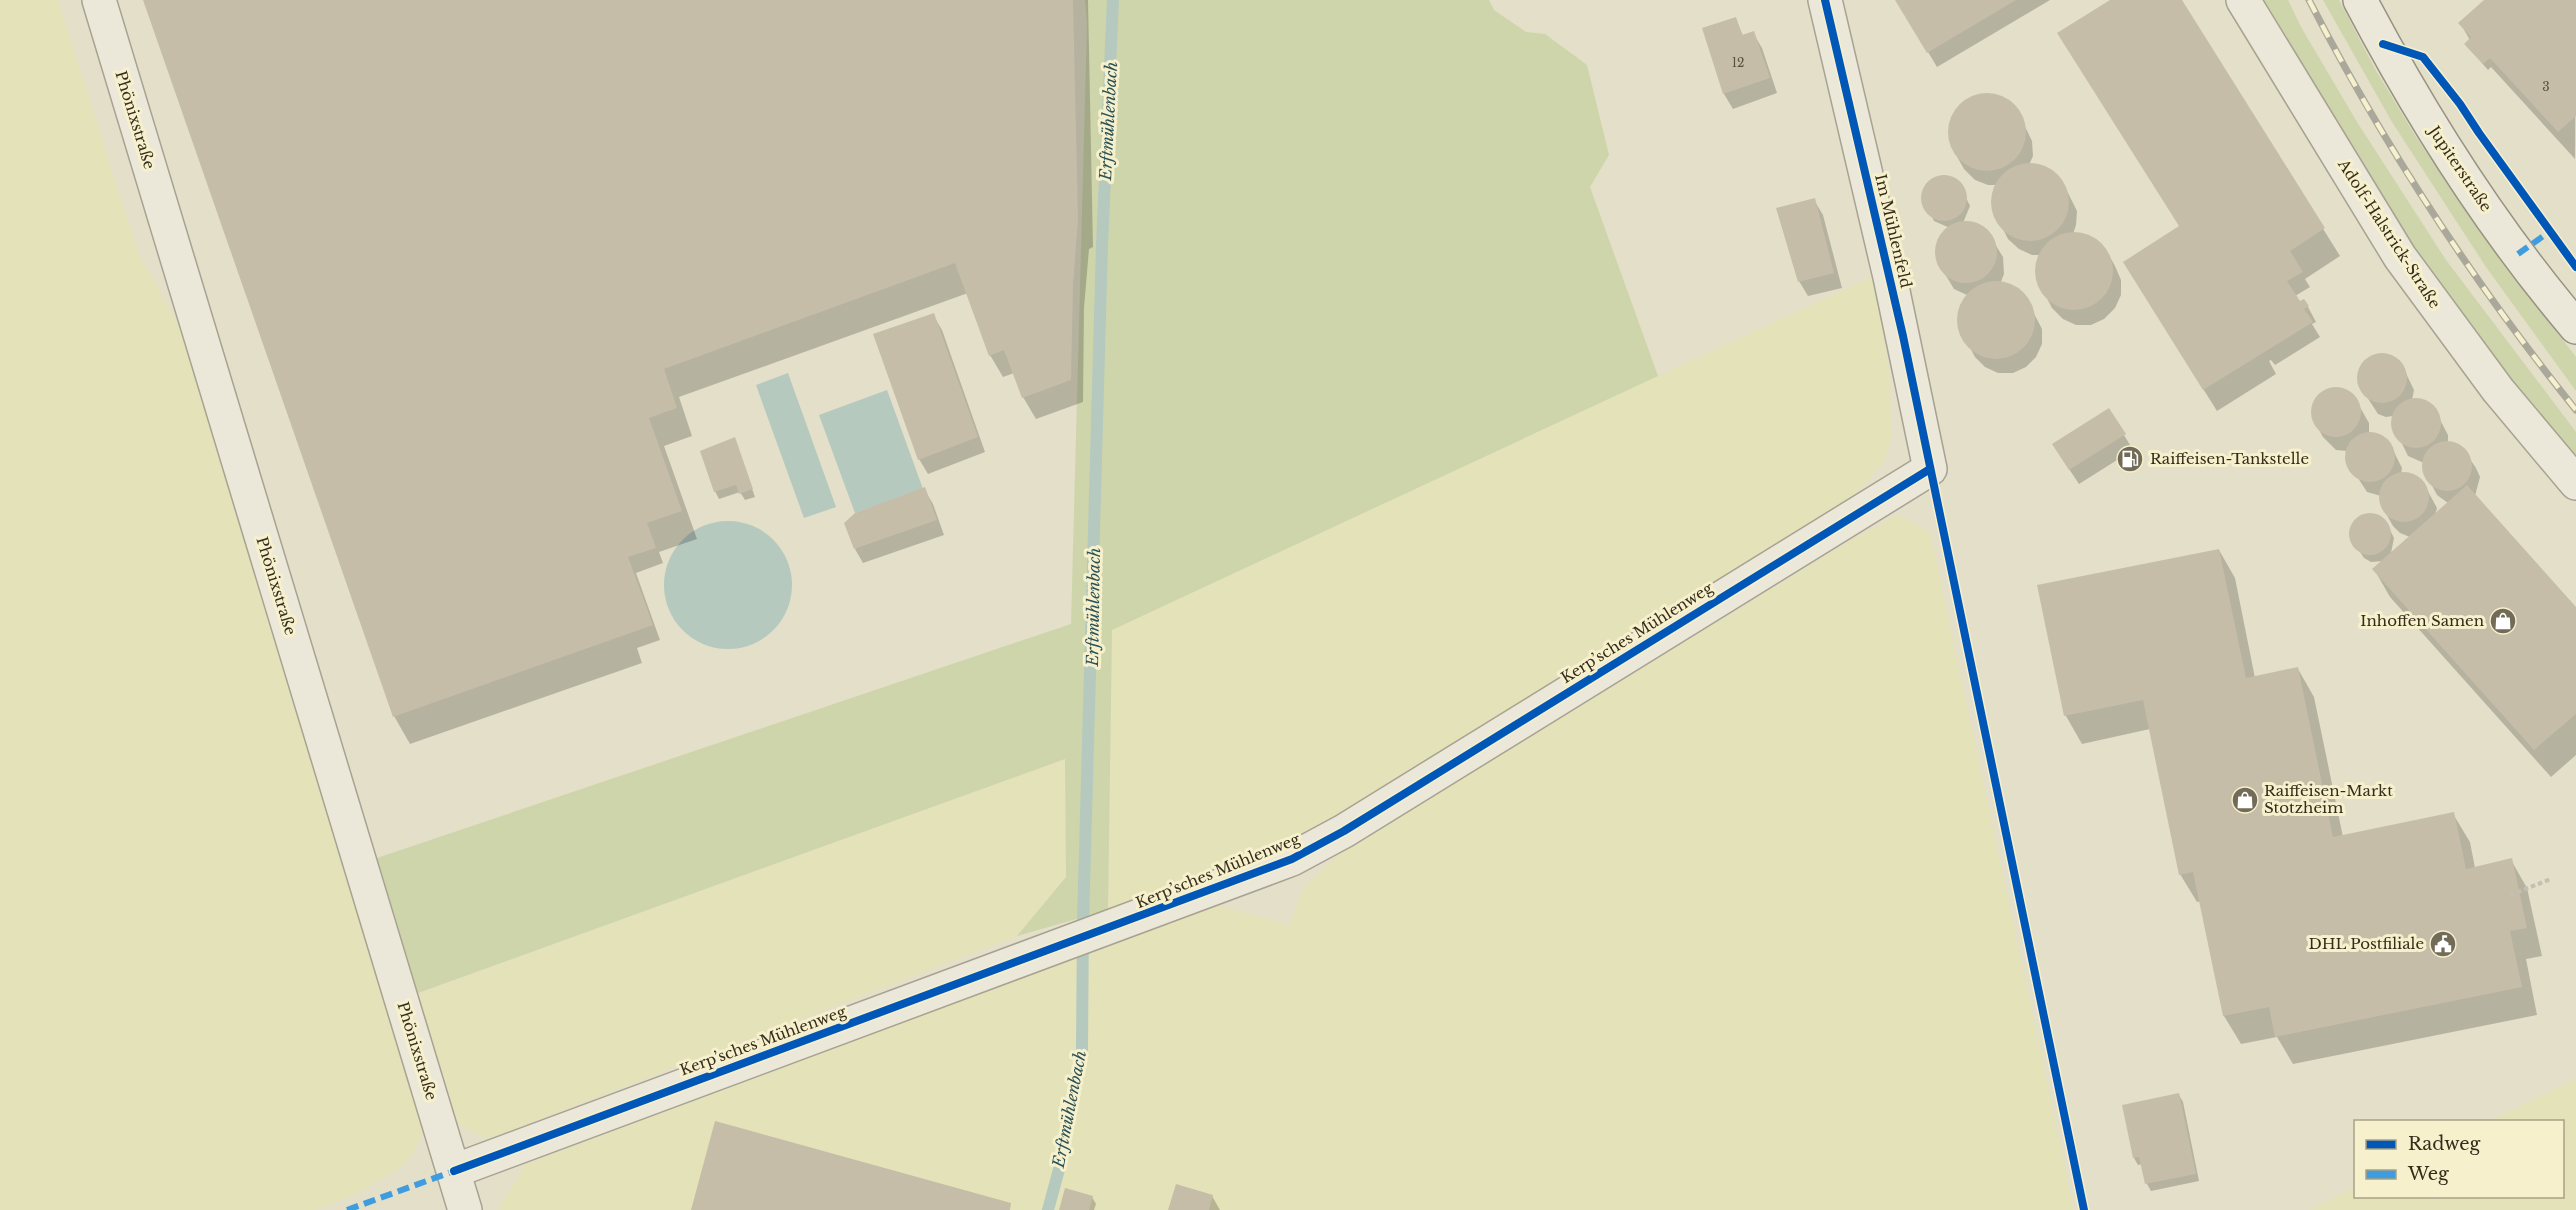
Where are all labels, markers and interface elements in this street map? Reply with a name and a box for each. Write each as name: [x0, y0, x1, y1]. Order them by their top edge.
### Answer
house number: 12: [1732, 55, 1744, 70]
water label: Erftmühlenbach: [1095, 61, 1121, 182]
street label: Phönixstraße: [112, 68, 159, 171]
house number: 3: [2542, 79, 2550, 94]
street label: Jupiterstraße: [2424, 121, 2496, 215]
street label: Adolf-Halstrick-Straße: [2334, 155, 2445, 312]
street label: Im Mühlenfeld: [1871, 172, 1916, 290]
fuel station icon: Raiffeisen-Tankstelle: [2115, 444, 2145, 474]
place label: Raiffeisen-Tankstelle: [2150, 449, 2309, 468]
street label: Phönixstraße: [253, 534, 300, 637]
water label: Erftmühlenbach: [1082, 547, 1104, 668]
street label: Kerp’sches Mühlenweg: [1557, 578, 1717, 687]
shop icon: Inhoffen Samen: [2488, 606, 2518, 636]
place label: Inhoffen Samen: [2360, 611, 2484, 630]
place label: Raiffeisen-Markt Stotzheim: [2264, 781, 2393, 817]
shop icon: Raiffeisen-Markt Stotzheim: [2230, 785, 2260, 815]
street label: Kerp’sches Mühlenweg: [1133, 829, 1304, 912]
public building icon: DHL Postfiliale: [2428, 929, 2458, 959]
place label: DHL Postfiliale: [2309, 934, 2424, 953]
street label: Phönixstraße: [394, 999, 441, 1102]
street label: Kerp’sches Mühlenweg: [677, 1001, 849, 1079]
water label: Erftmühlenbach: [1048, 1049, 1090, 1170]
legend: [2354, 1120, 2564, 1198]
text: Radweg: [2408, 1133, 2481, 1155]
text: Weg: [2407, 1163, 2449, 1185]

